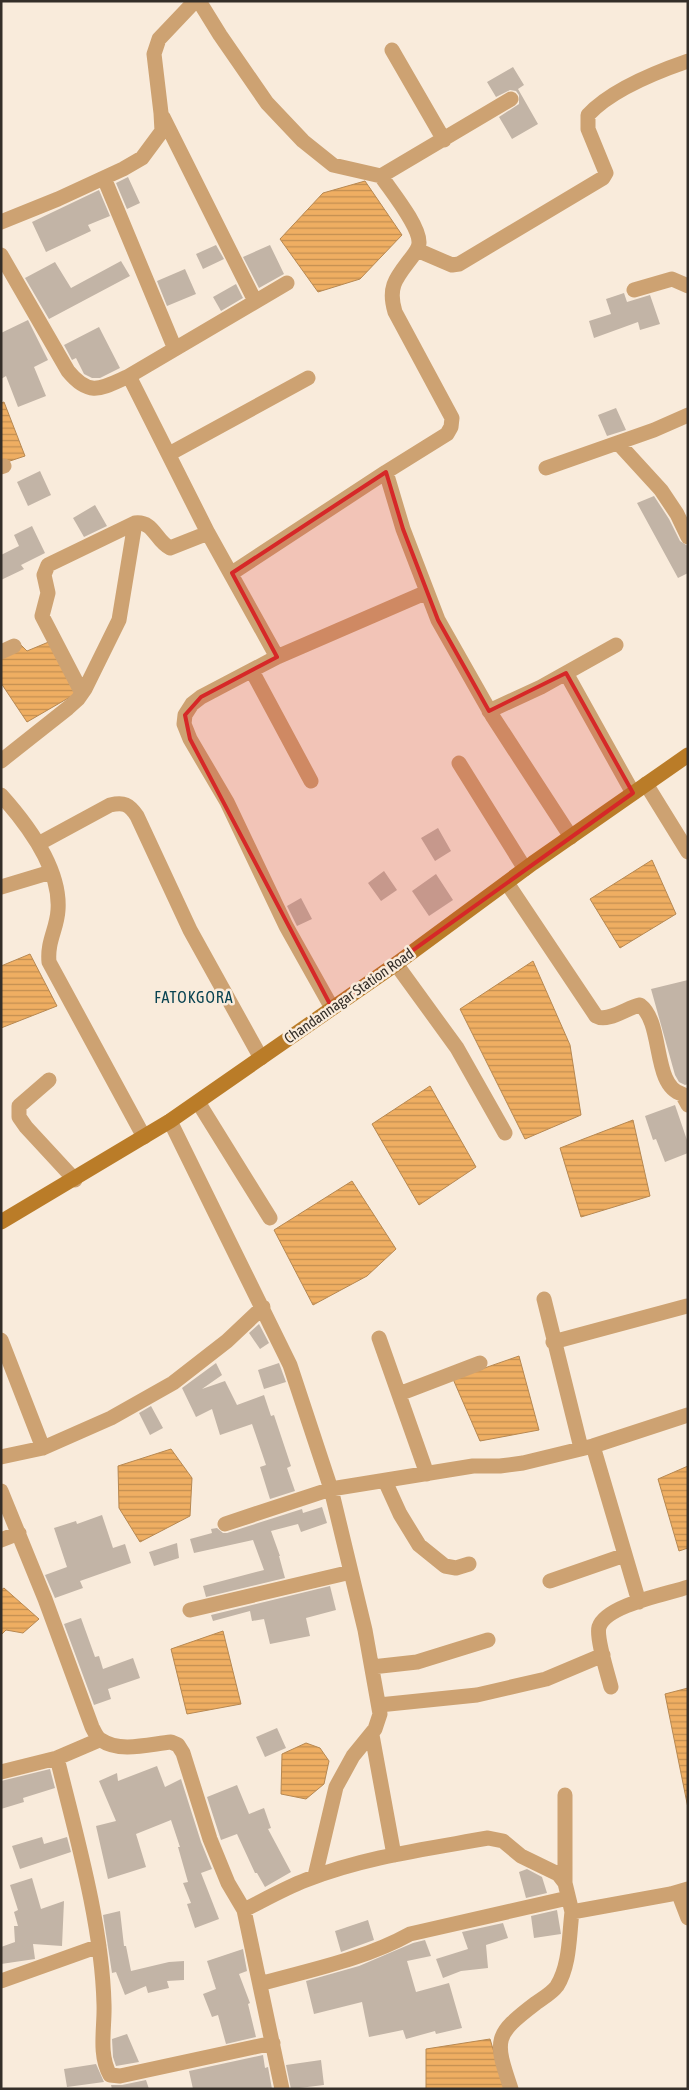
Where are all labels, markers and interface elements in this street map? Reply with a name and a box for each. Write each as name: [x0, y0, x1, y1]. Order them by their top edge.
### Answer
street label: Chandannagar Station Road: [281, 944, 417, 1047]
district label: FATOKGORA: [154, 988, 234, 1006]

